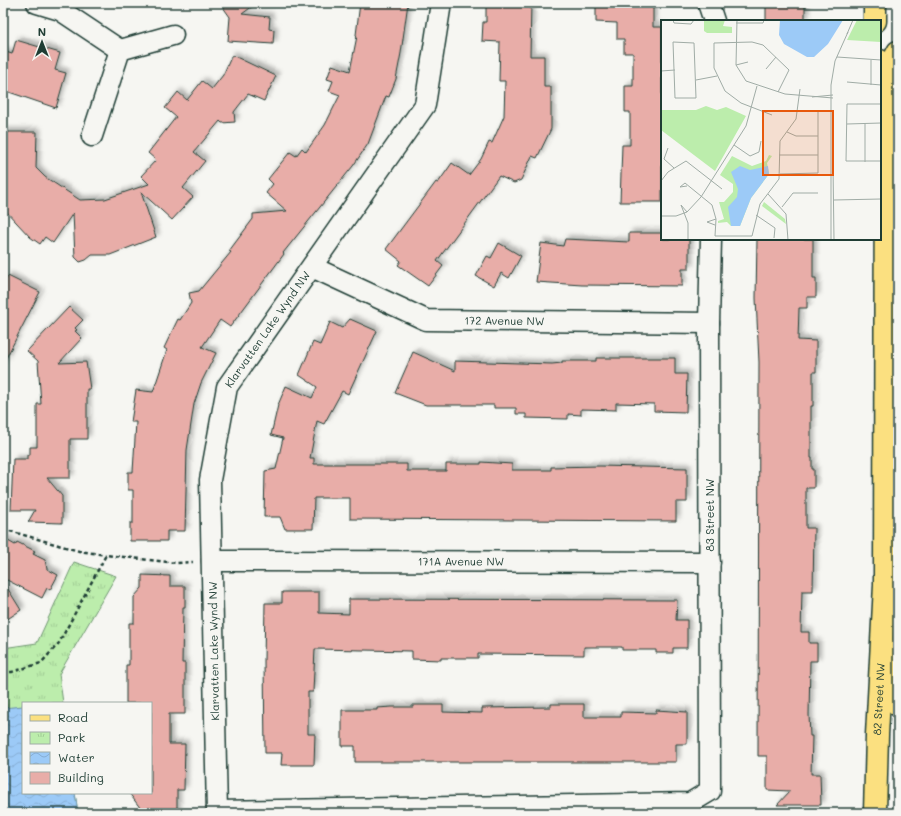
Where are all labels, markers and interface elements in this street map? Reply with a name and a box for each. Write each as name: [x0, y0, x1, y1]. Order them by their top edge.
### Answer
inset map: [661, 20, 881, 240]
north arrow: [22, 22, 62, 62]
text: N: [38, 24, 46, 39]
street label: Klarvatten Lake Wynd NW: [221, 268, 313, 390]
street label: 172 Avenue NW: [464, 312, 544, 328]
street label: 83 Street NW: [702, 479, 717, 551]
street label: 171A Avenue NW: [418, 553, 504, 569]
street label: Klarvatten Lake Wynd NW: [205, 581, 222, 721]
street label: 82 Street NW: [869, 662, 888, 736]
legend: [22, 702, 152, 794]
text: Road: [58, 709, 88, 725]
text: Park: [58, 729, 85, 745]
text: Water: [58, 749, 95, 765]
text: Building: [58, 769, 104, 785]

